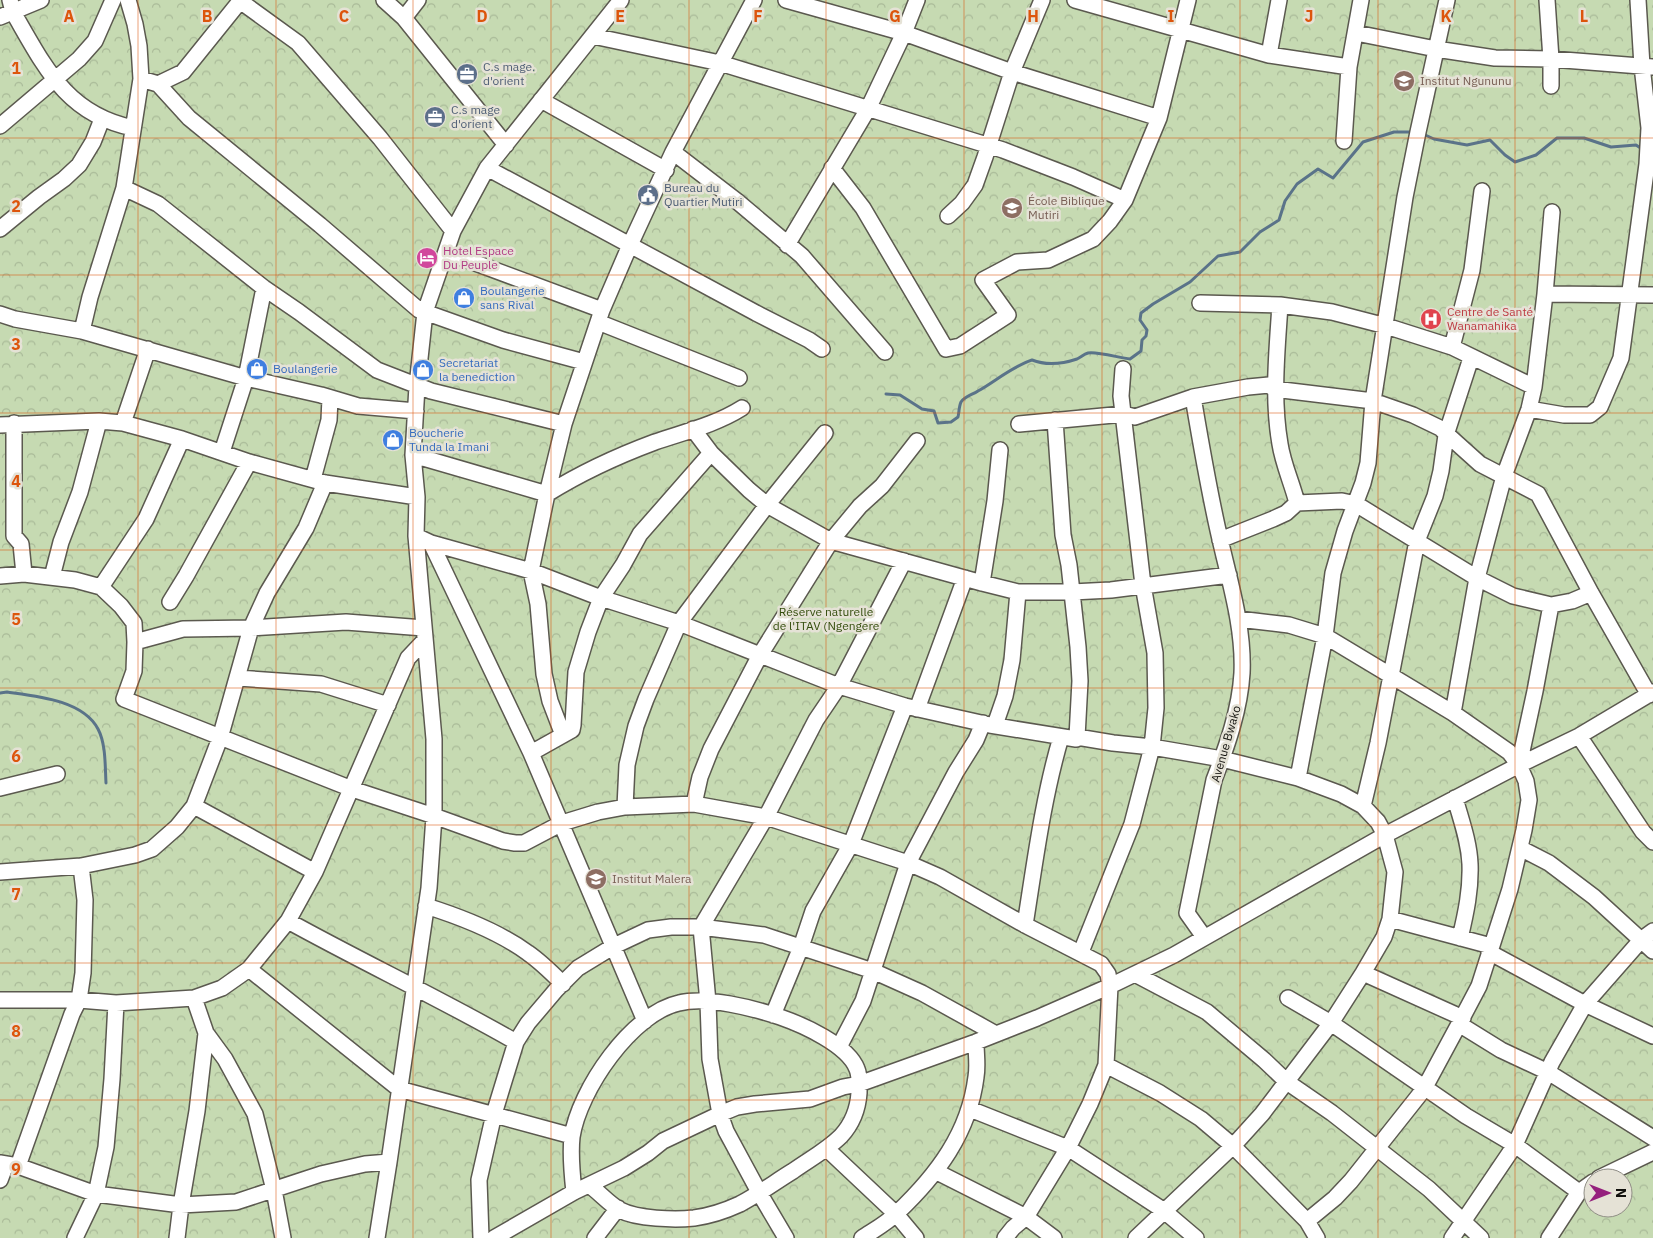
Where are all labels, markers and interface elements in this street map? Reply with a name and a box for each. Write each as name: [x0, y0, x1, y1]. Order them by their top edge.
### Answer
text: A: [64, 6, 75, 26]
text: B: [202, 6, 213, 26]
text: C: [339, 6, 349, 26]
text: D: [476, 6, 488, 26]
text: E: [615, 6, 625, 26]
text: F: [753, 6, 763, 26]
text: G: [889, 6, 901, 26]
text: H: [1027, 6, 1039, 26]
text: I: [1168, 6, 1175, 26]
text: J: [1305, 6, 1313, 26]
text: K: [1440, 6, 1452, 26]
text: L: [1580, 6, 1588, 26]
text: 1: [11, 58, 21, 78]
place label: C.s mage. d'orient: [483, 59, 535, 88]
office icon: C.s mage. d'orient: [455, 62, 479, 86]
school or university icon: Institut Ngununu: [1392, 69, 1416, 93]
place label: Institut Ngununu: [1420, 73, 1512, 88]
place label: C.s mage d'orient: [451, 102, 501, 131]
office icon: C.s mage d'orient: [423, 105, 447, 129]
place label: Bureau du Quartier Mutiri: [664, 180, 742, 209]
public building icon: Bureau du Quartier Mutiri: [636, 183, 660, 207]
place label: École Biblique Mutiri: [1028, 193, 1105, 222]
text: 2: [11, 196, 21, 216]
school or university icon: École Biblique Mutiri: [1000, 196, 1024, 220]
place label: Hotel Espace Du Peuple: [443, 243, 514, 272]
hotel icon: Hotel Espace Du Peuple: [415, 246, 439, 270]
place label: Boulangerie sans Rival: [480, 283, 545, 312]
shop icon: Boulangerie sans Rival: [452, 286, 476, 310]
place label: Centre de Santé Wanamahika: [1447, 304, 1534, 333]
hospital icon: Centre de Santé Wanamahika: [1419, 307, 1443, 331]
text: 3: [11, 334, 21, 354]
place label: Secretariat la benediction: [439, 355, 515, 384]
shop icon: Boulangerie: [245, 357, 269, 381]
shop icon: Secretariat la benediction: [411, 358, 435, 382]
place label: Boulangerie: [273, 361, 338, 376]
place label: Boucherie Tunda la Imani: [409, 425, 489, 454]
shop icon: Boucherie Tunda la Imani: [381, 428, 405, 452]
text: 4: [11, 471, 21, 491]
park label: Réserve naturelle de l'ITAV (Ngengere: [773, 604, 880, 633]
text: 5: [11, 609, 21, 629]
street label: Avenue Bwako: [1207, 704, 1244, 784]
text: 6: [11, 746, 21, 766]
school or university icon: Institut Malera: [584, 867, 608, 891]
place label: Institut Malera: [612, 871, 692, 886]
text: 7: [11, 884, 21, 904]
text: 8: [11, 1021, 21, 1041]
text: 9: [11, 1159, 21, 1179]
north arrow: [1583, 1168, 1633, 1218]
text: N: [1612, 1188, 1630, 1198]

